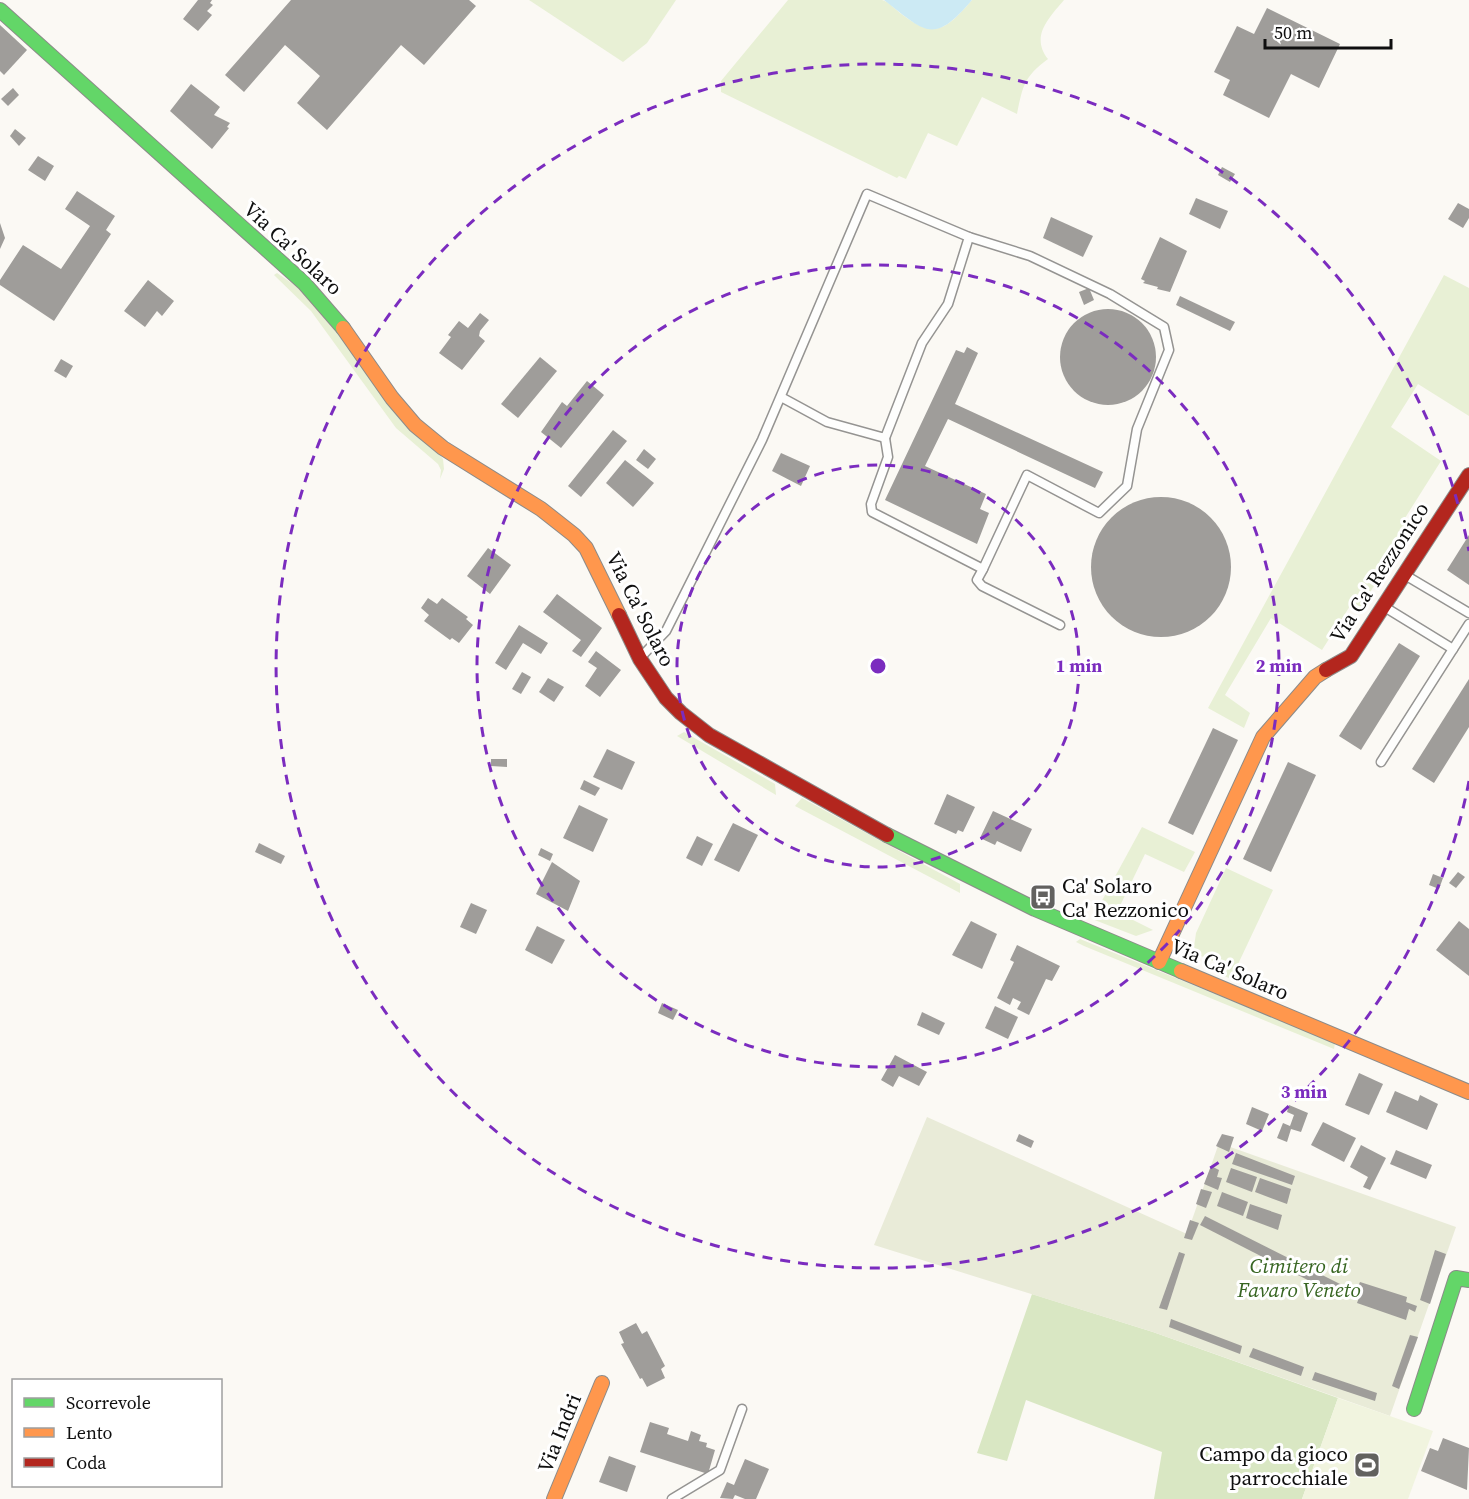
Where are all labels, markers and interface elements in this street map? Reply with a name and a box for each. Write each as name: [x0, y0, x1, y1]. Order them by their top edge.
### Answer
scale bar: [1265, 12, 1391, 50]
text: 50 m: [1274, 20, 1312, 45]
street label: Via Ca' Solaro: [237, 195, 349, 301]
street label: Via Ca' Rezzonico: [1323, 496, 1435, 648]
street label: Via Ca' Solaro: [600, 546, 682, 672]
text: 1 min: [1056, 653, 1102, 678]
text: 2 min: [1256, 653, 1302, 678]
centre of rings: [868, 656, 888, 676]
place label: Ca' Solaro Ca' Rezzonico: [1062, 871, 1189, 924]
bus stop icon: Ca' Solaro Ca' Rezzonico: [1028, 882, 1058, 912]
street label: Via Ca' Solaro: [1166, 931, 1294, 1007]
text: 3 min: [1281, 1079, 1327, 1104]
park label: Cimitero di Favaro Veneto: [1236, 1251, 1361, 1304]
legend: [12, 1379, 222, 1487]
street label: Via Indri: [530, 1389, 588, 1477]
text: Scorrevole: [66, 1390, 151, 1415]
text: Lento: [66, 1420, 113, 1445]
place label: Campo da gioco parrocchiale: [1199, 1439, 1348, 1492]
text: Coda: [66, 1450, 107, 1475]
sports icon: Campo da gioco parrocchiale: [1352, 1450, 1382, 1480]

